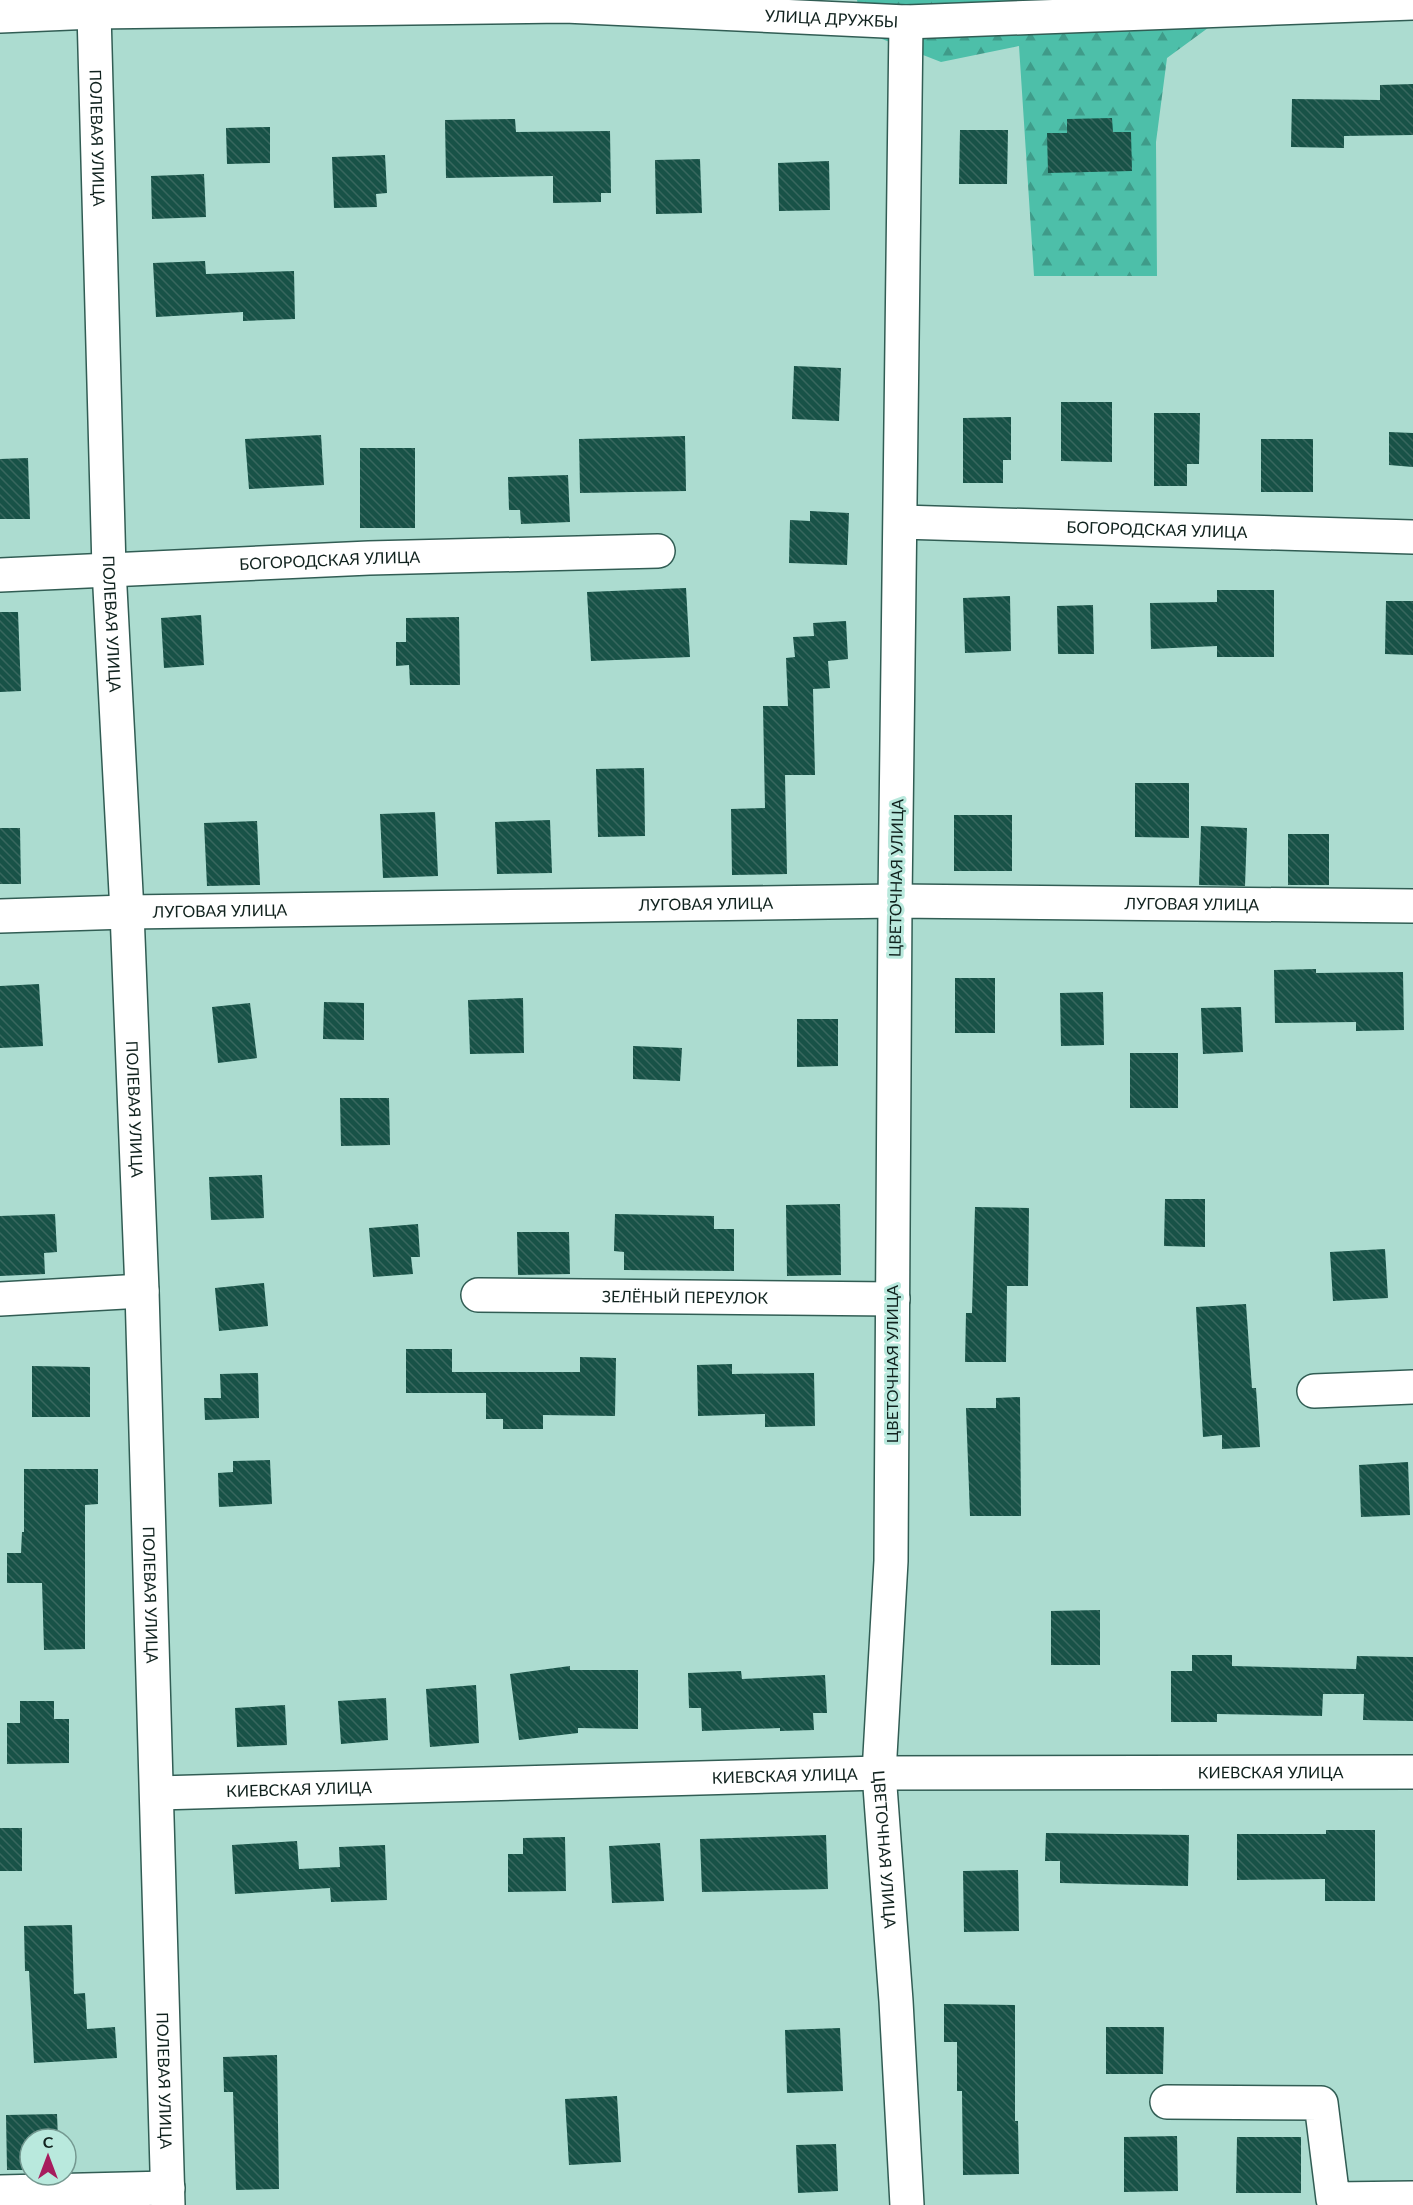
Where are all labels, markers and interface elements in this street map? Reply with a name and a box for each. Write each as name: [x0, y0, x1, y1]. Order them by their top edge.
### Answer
street label: УЛИЦА ДРУЖБЫ: [764, 5, 899, 31]
street label: ПОЛЕВАЯ УЛИЦА: [87, 69, 109, 207]
street label: БОГОРОДСКАЯ УЛИЦА: [1066, 517, 1248, 541]
street label: БОГОРОДСКАЯ УЛИЦА: [239, 547, 421, 573]
street label: ПОЛЕВАЯ УЛИЦА: [100, 555, 125, 693]
street label: ЦВЕТОЧНАЯ УЛИЦА: [885, 798, 906, 957]
street label: ЛУГОВАЯ УЛИЦА: [637, 893, 773, 914]
street label: ЛУГОВАЯ УЛИЦА: [1124, 893, 1259, 914]
street label: ЛУГОВАЯ УЛИЦА: [152, 900, 287, 921]
street label: ПОЛЕВАЯ УЛИЦА: [123, 1040, 148, 1178]
street label: ЦВЕТОЧНАЯ УЛИЦА: [882, 1285, 901, 1443]
street label: ЗЕЛЁНЫЙ ПЕРЕУЛОК: [602, 1286, 769, 1307]
street label: ПОЛЕВАЯ УЛИЦА: [140, 1526, 163, 1664]
street label: КИЕВСКАЯ УЛИЦА: [1198, 1762, 1344, 1781]
street label: КИЕВСКАЯ УЛИЦА: [712, 1764, 858, 1787]
street label: ЦВЕТОЧНАЯ УЛИЦА: [870, 1770, 901, 1929]
street label: КИЕВСКАЯ УЛИЦА: [226, 1777, 372, 1800]
street label: ПОЛЕВАЯ УЛИЦА: [154, 2012, 176, 2150]
north arrow: [18, 2127, 78, 2187]
text: С: [43, 2132, 54, 2151]

